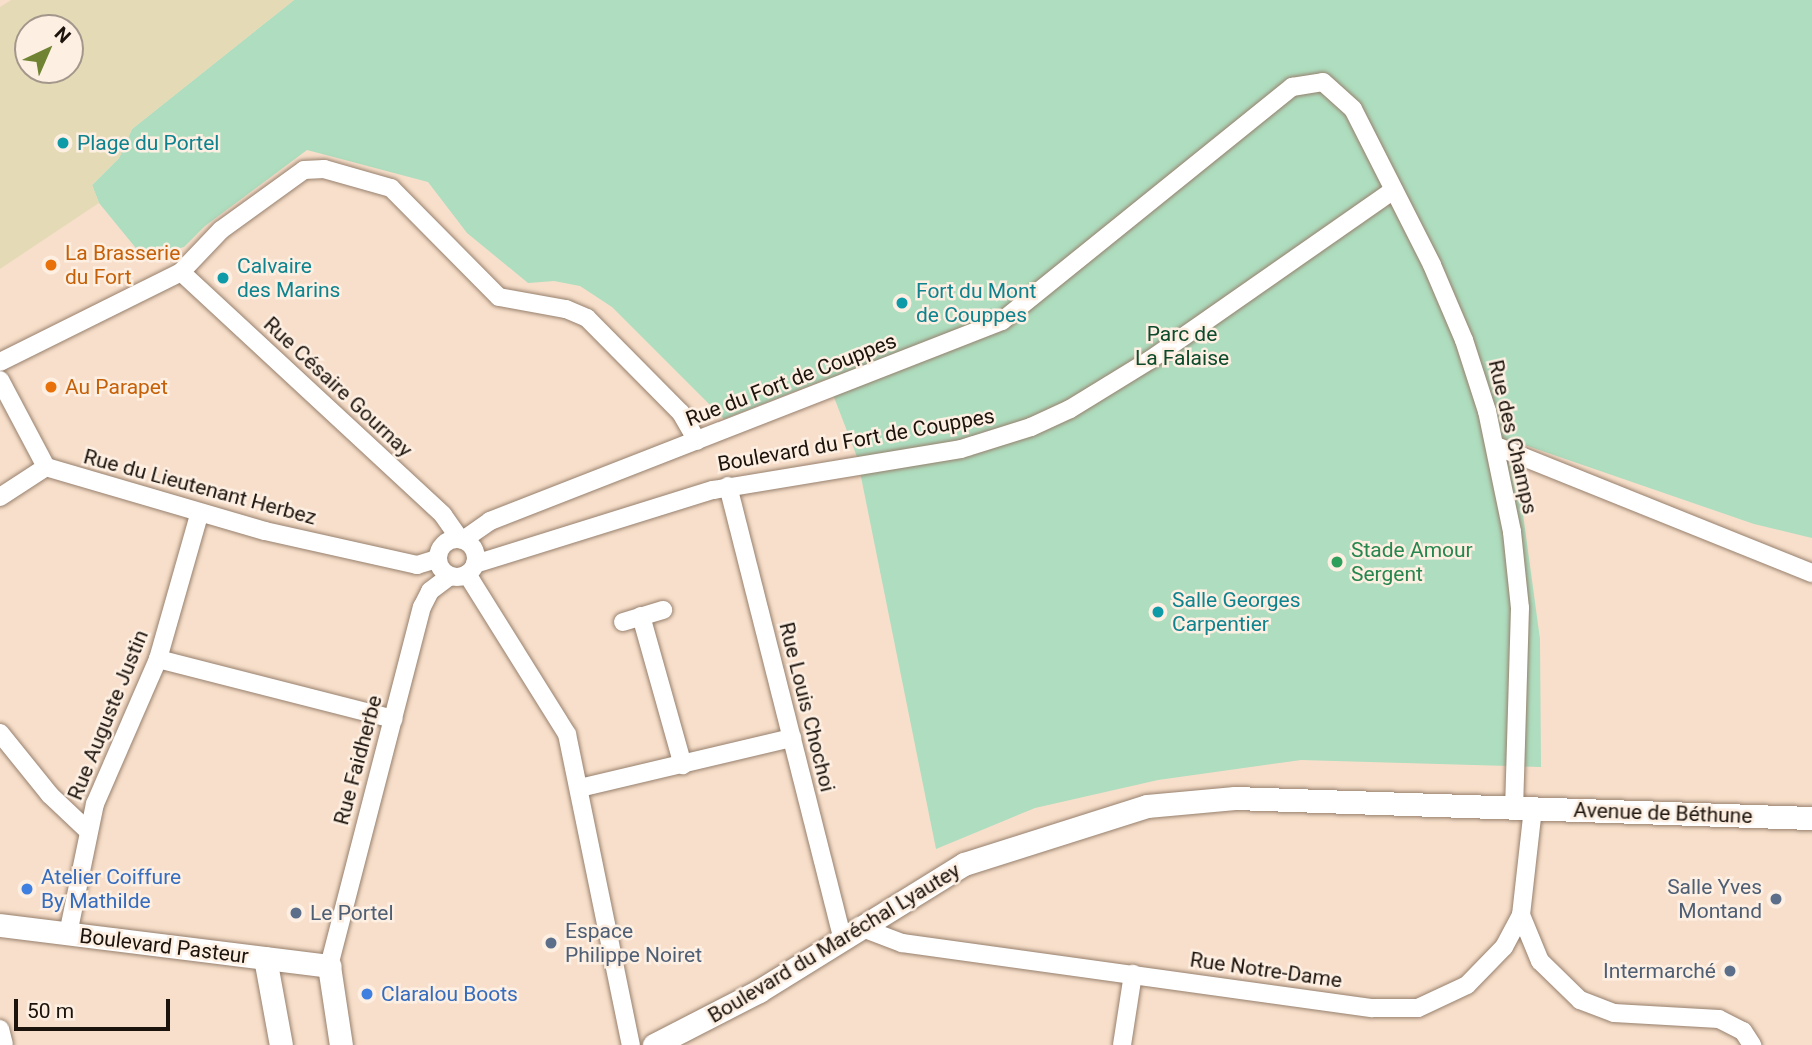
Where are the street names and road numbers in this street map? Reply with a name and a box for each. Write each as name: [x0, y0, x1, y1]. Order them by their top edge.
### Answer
street label: Rue Césaire Gournay: [258, 312, 418, 462]
street label: Rue du Fort de Couppes: [682, 328, 900, 432]
street label: Rue des Champs: [1483, 357, 1543, 517]
street label: Boulevard du Fort de Couppes: [716, 403, 996, 477]
street label: Rue du Lieutenant Herbez: [81, 444, 319, 530]
street label: Rue Louis Chochoi: [774, 620, 840, 794]
street label: Rue Auguste Justin: [62, 626, 154, 804]
street label: Rue Faidherbe: [329, 692, 387, 828]
street label: Avenue de Béthune: [1573, 797, 1753, 829]
street label: Boulevard du Maréchal Lyautey: [703, 858, 965, 1028]
street label: Boulevard Pasteur: [78, 923, 250, 969]
street label: Rue Notre-Dame: [1188, 947, 1344, 993]

